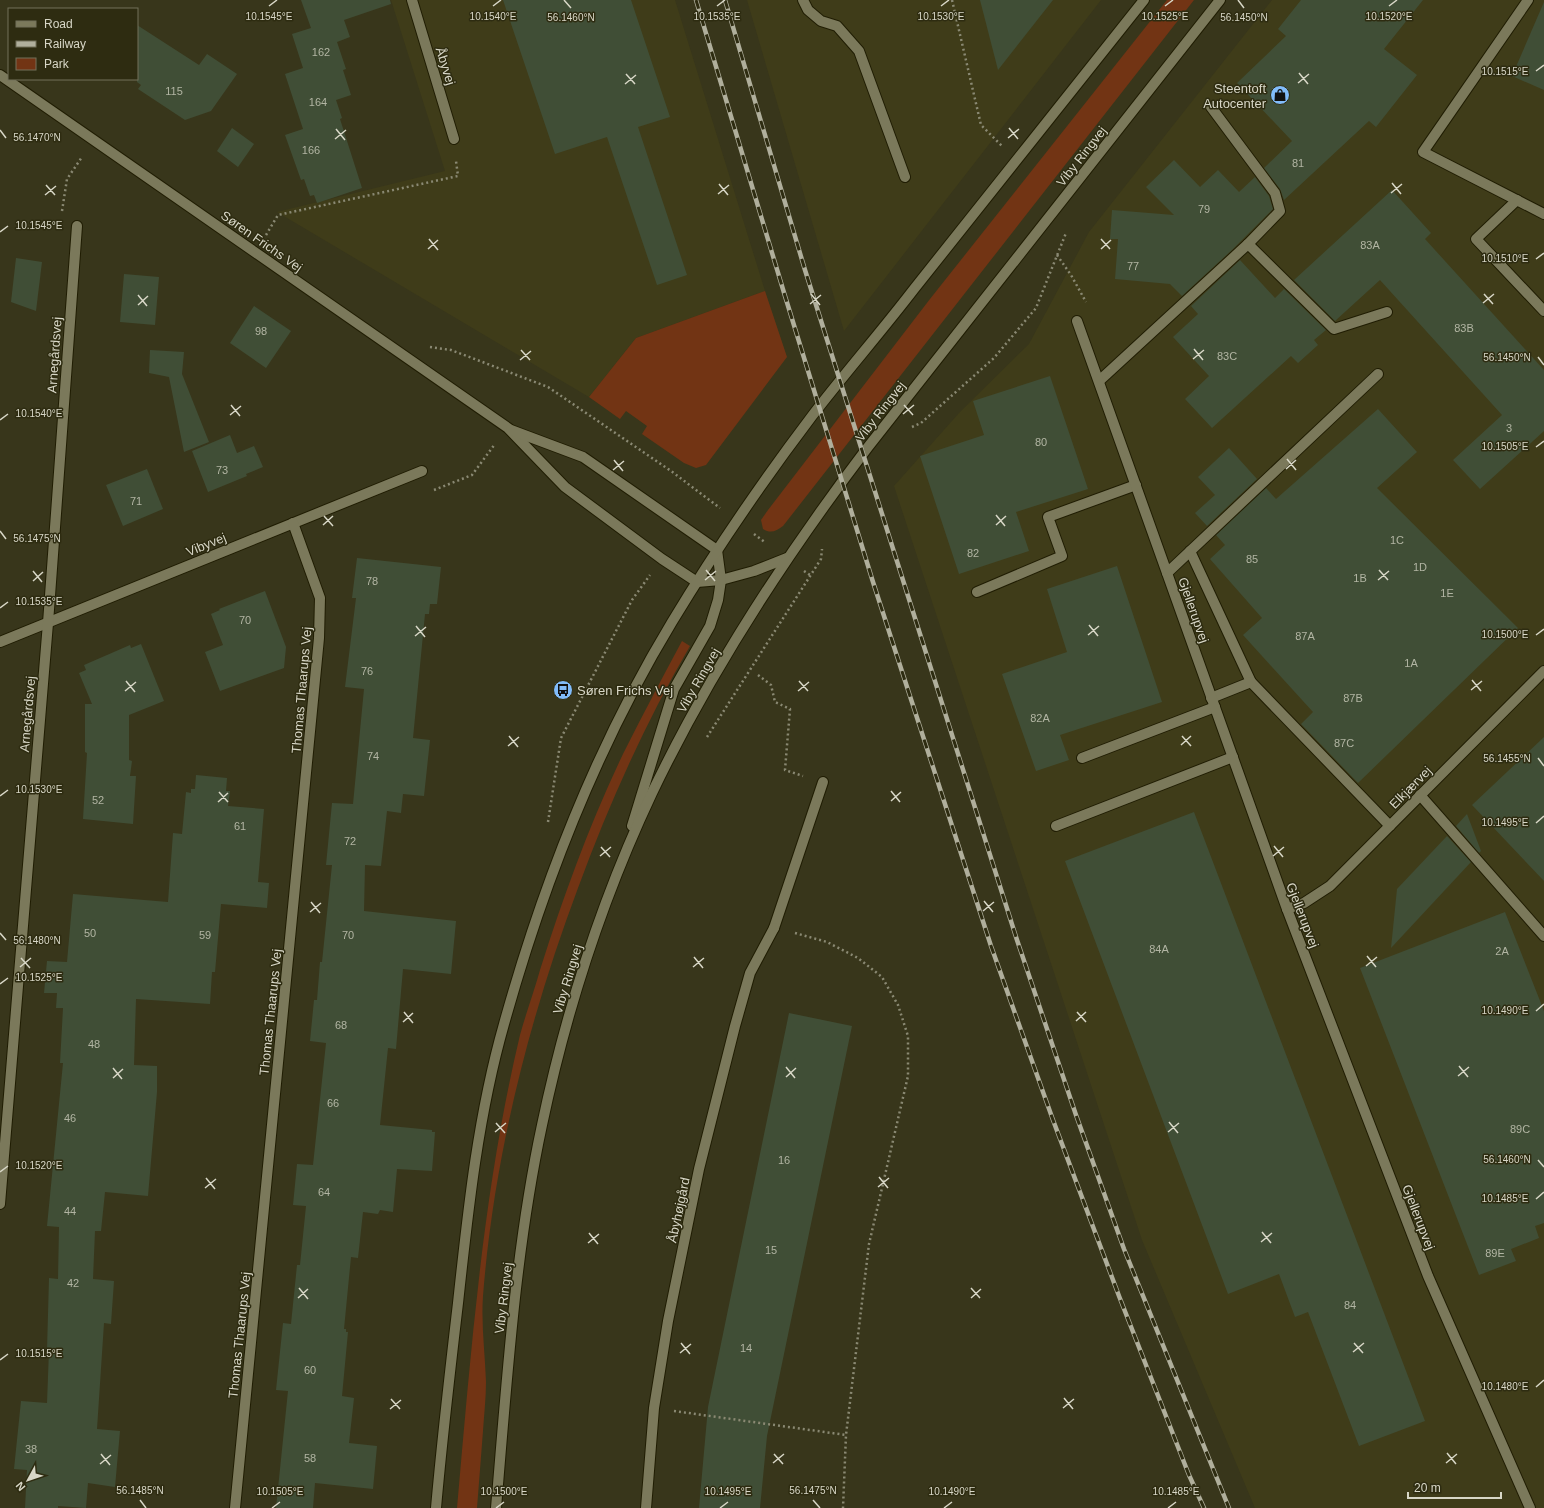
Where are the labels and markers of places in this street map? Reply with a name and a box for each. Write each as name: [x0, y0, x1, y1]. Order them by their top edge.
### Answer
place label: Steentoft Autocenter: [1203, 81, 1267, 111]
shop icon: Steentoft Autocenter: [1269, 84, 1291, 106]
bus stop icon: Søren Frichs Vej: [552, 679, 574, 701]
place label: Søren Frichs Vej: [577, 683, 673, 698]

